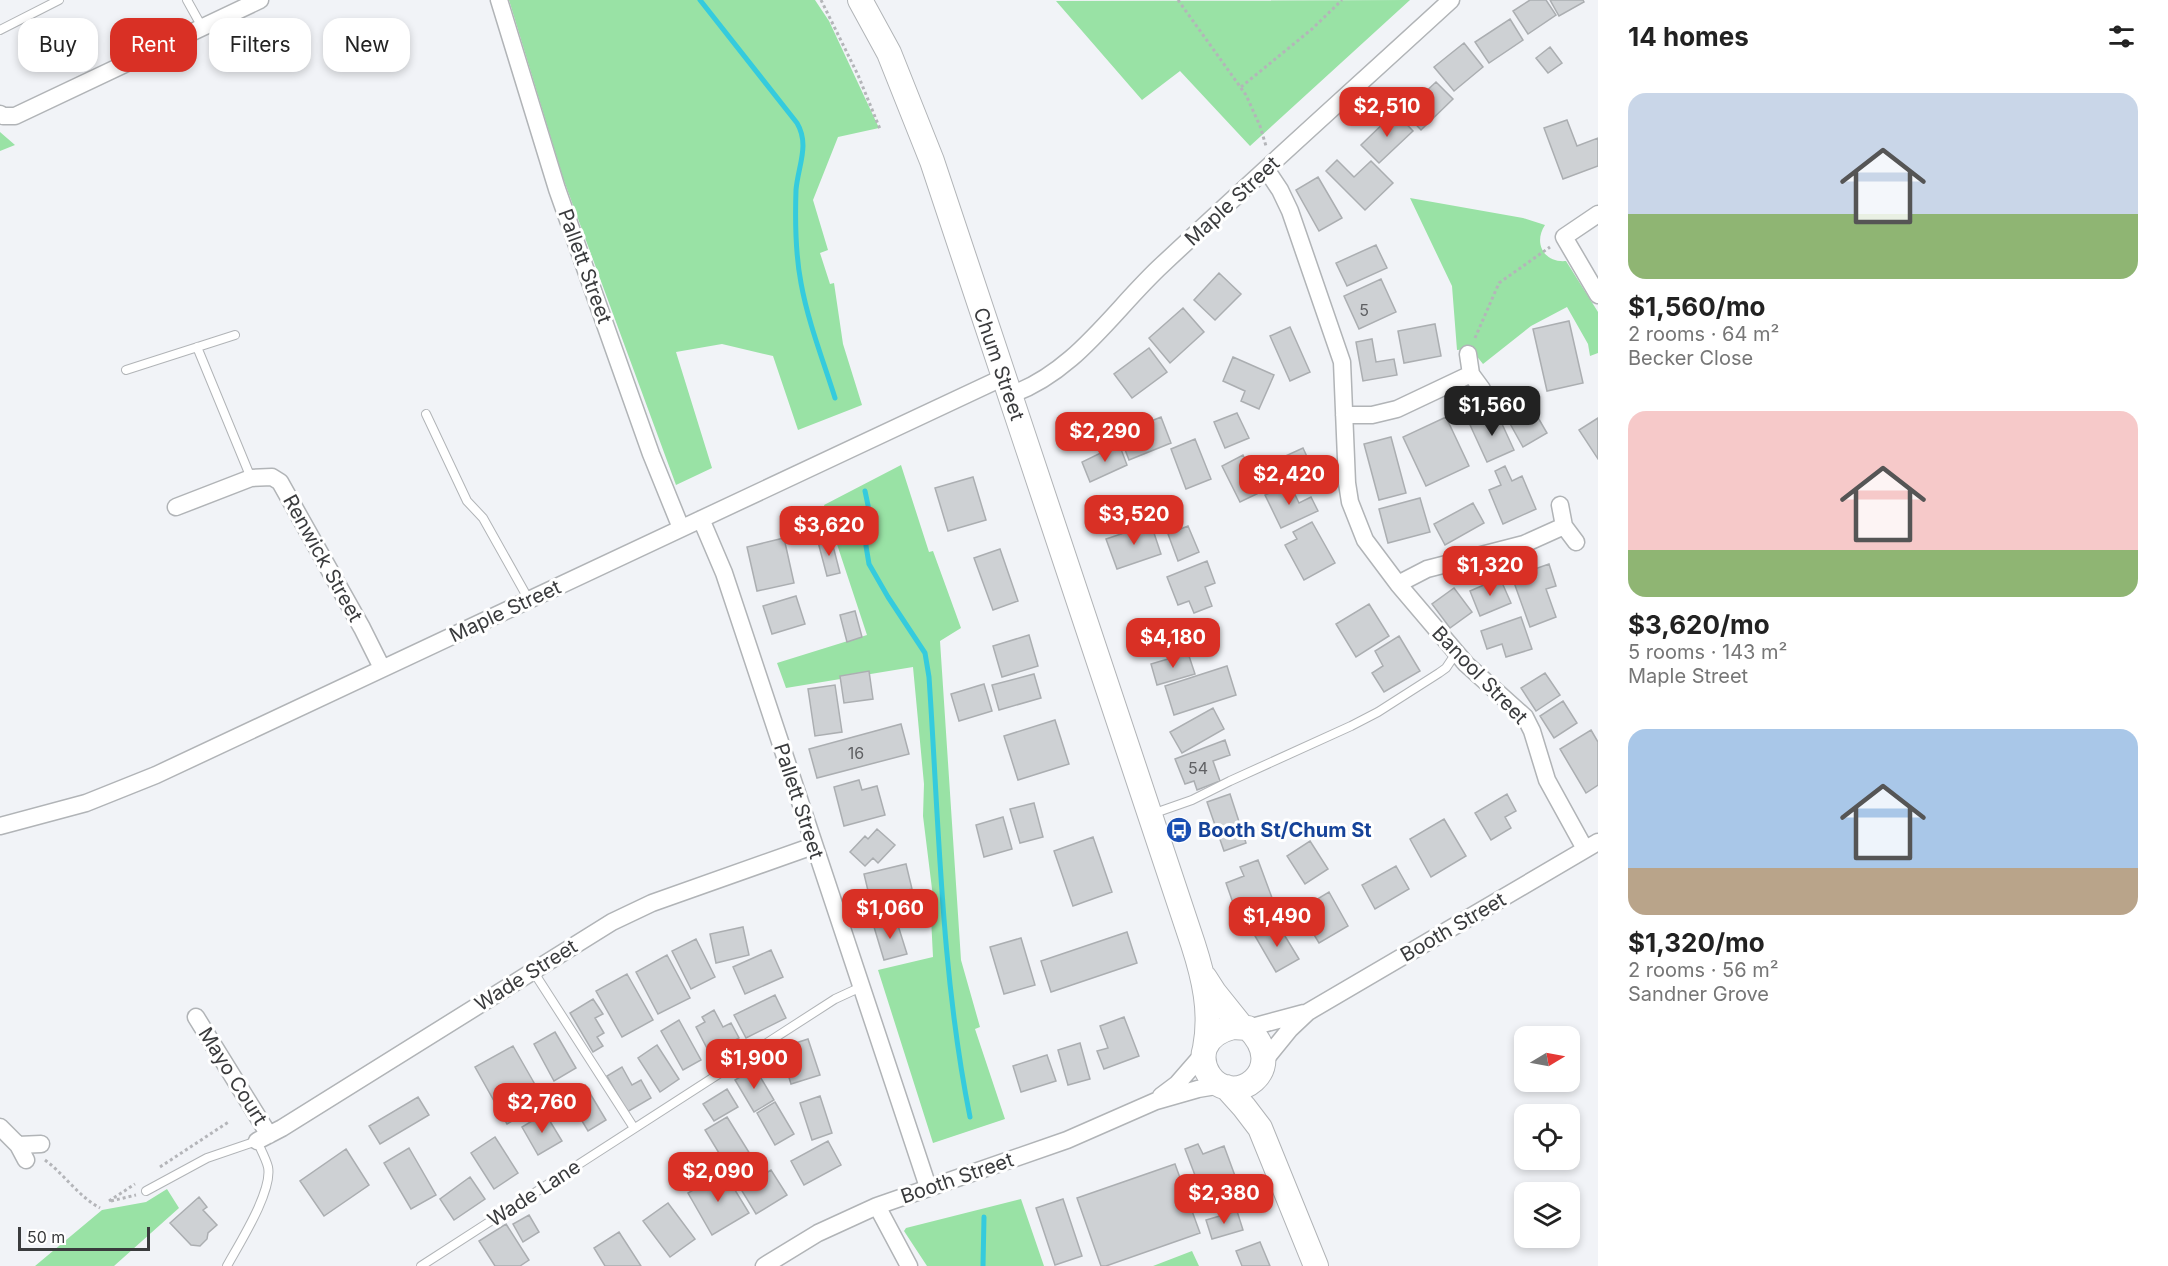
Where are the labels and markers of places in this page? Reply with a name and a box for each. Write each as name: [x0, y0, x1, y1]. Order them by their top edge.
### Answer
pin: $2,510: [1338, 87, 1436, 138]
pin: $1,560: [1443, 386, 1541, 437]
pin: $2,290: [1056, 412, 1154, 463]
pin: $2,420: [1240, 455, 1338, 506]
pin: $3,520: [1085, 495, 1183, 546]
pin: $3,620: [780, 506, 878, 557]
pin: $1,320: [1441, 546, 1539, 597]
pin: $4,180: [1124, 618, 1222, 669]
bus stop icon: Booth St/Chum St: [1164, 815, 1194, 845]
place label: Booth St/Chum St: [1198, 818, 1372, 842]
pin: $1,060: [841, 889, 939, 940]
pin: $1,490: [1228, 897, 1326, 948]
pin: $1,900: [705, 1039, 803, 1090]
pin: $2,760: [493, 1083, 591, 1134]
pin: $2,090: [669, 1152, 767, 1203]
pin: $2,380: [1175, 1174, 1273, 1225]

